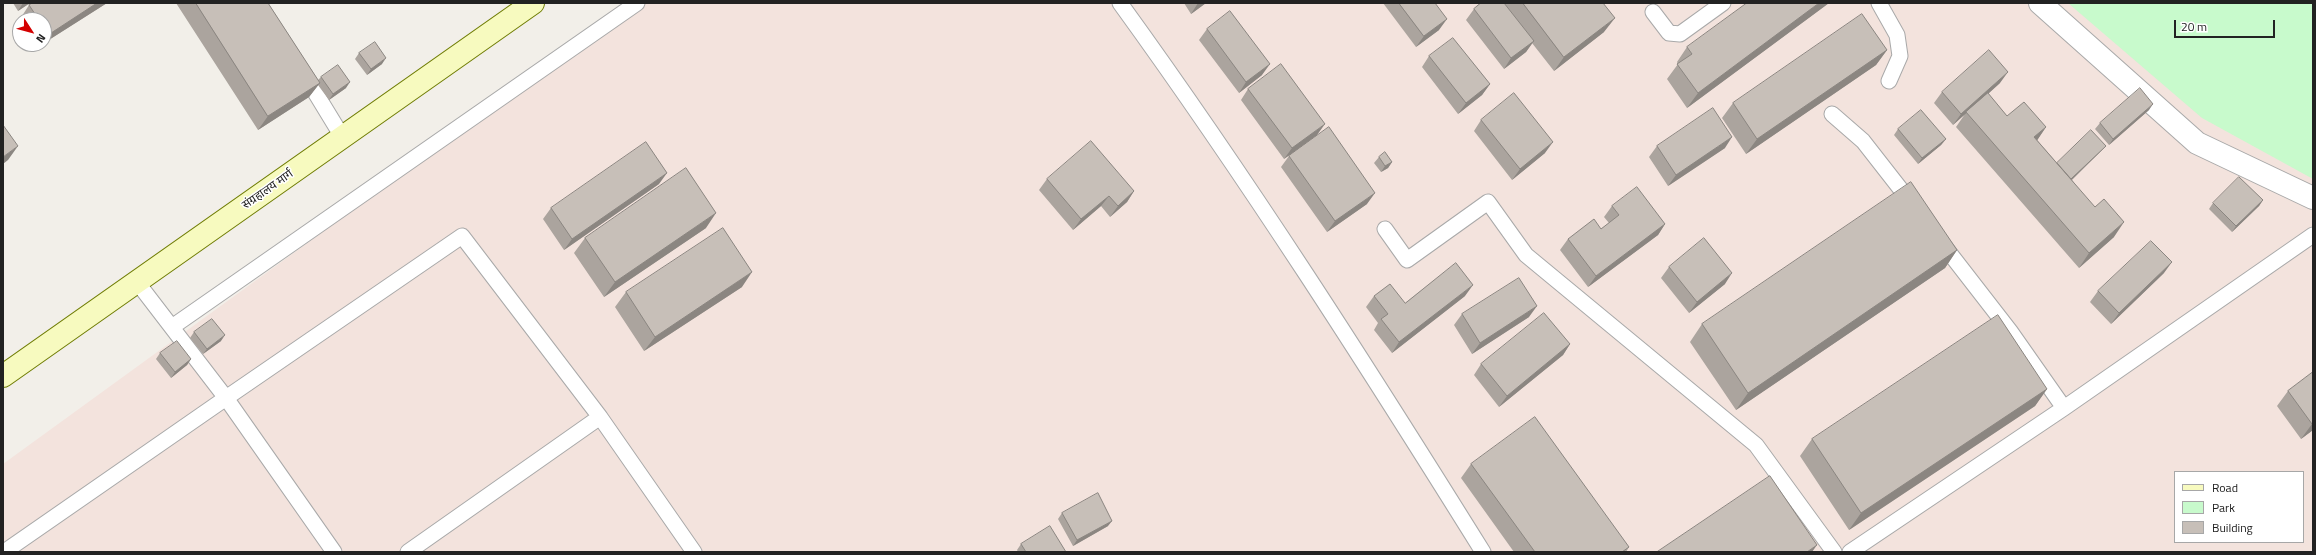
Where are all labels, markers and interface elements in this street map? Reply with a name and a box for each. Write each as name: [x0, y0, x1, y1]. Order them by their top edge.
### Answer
north arrow: [12, 12, 52, 52]
scale bar: [2176, 12, 2277, 38]
text: 20 m: [2181, 17, 2207, 36]
text: N: [32, 31, 50, 46]
street label: संग्रहालय मार्ग: [240, 167, 296, 213]
legend: [2174, 471, 2304, 543]
text: Road: [2212, 478, 2238, 497]
text: Park: [2212, 498, 2235, 517]
text: Building: [2212, 518, 2253, 537]

